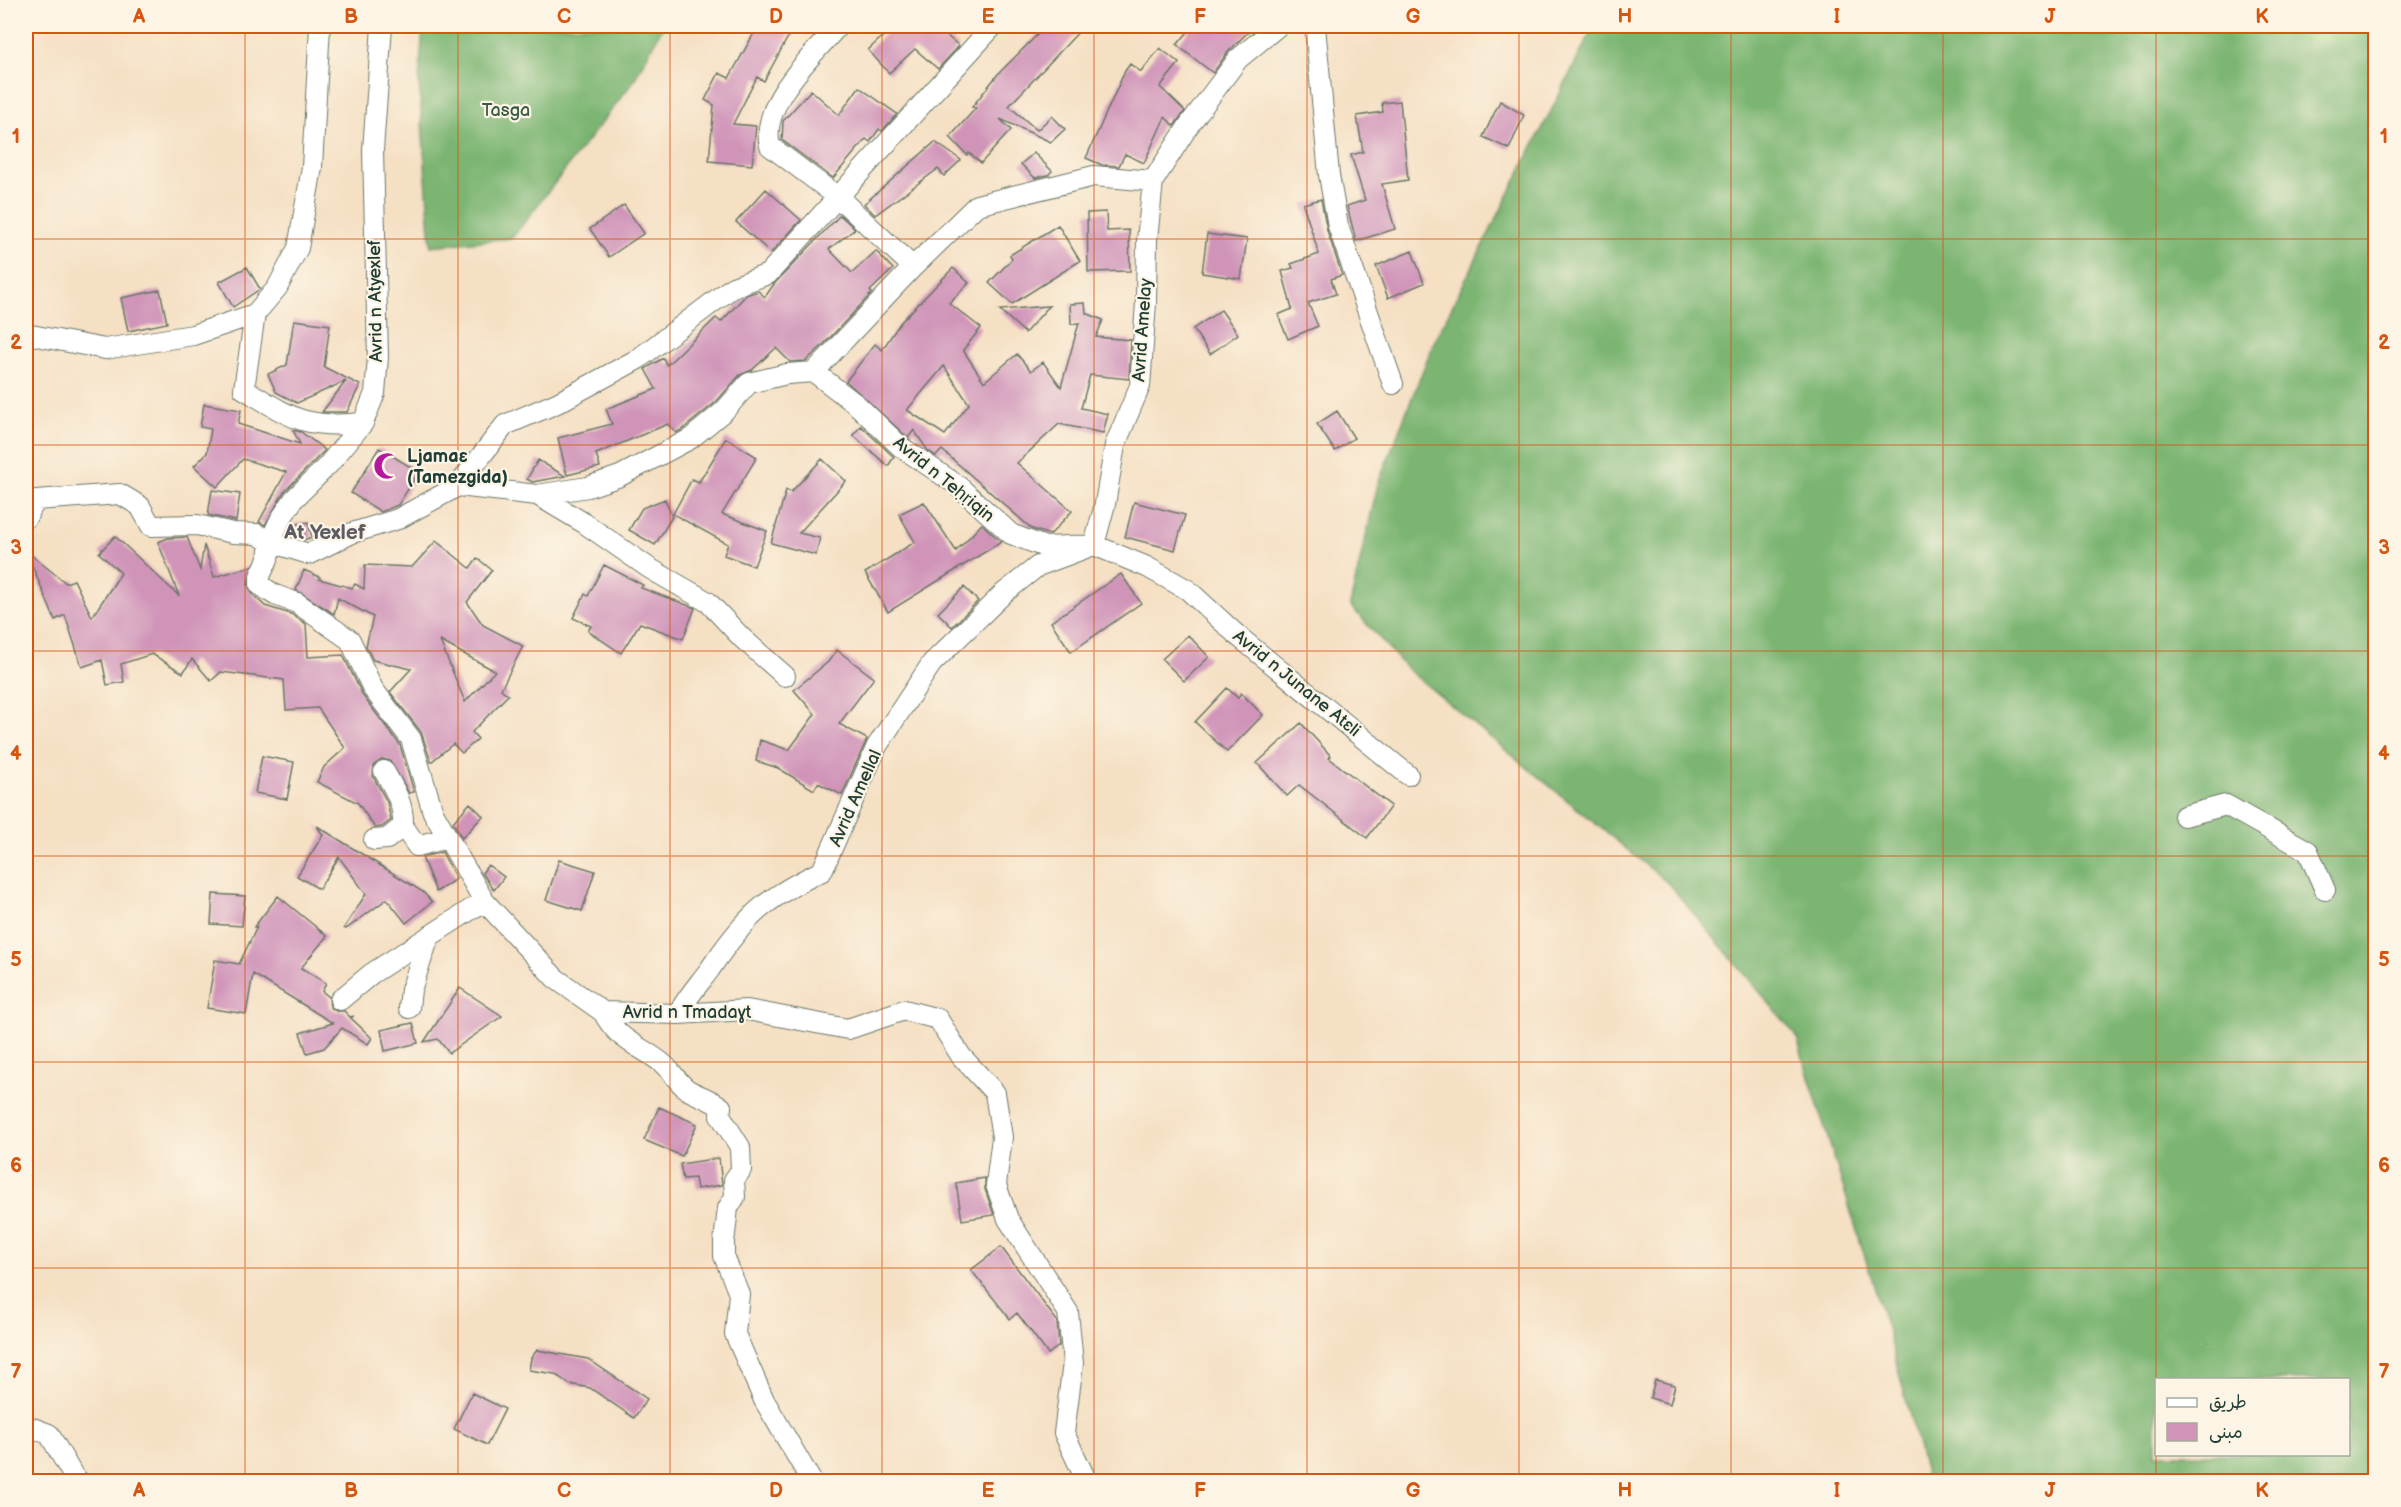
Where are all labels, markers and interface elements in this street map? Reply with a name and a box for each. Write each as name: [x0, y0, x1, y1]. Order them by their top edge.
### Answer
text: A: [132, 5, 146, 29]
text: B: [344, 5, 358, 29]
text: C: [557, 5, 571, 29]
text: D: [769, 5, 783, 29]
text: E: [982, 5, 995, 29]
text: F: [1194, 5, 1206, 29]
text: G: [1406, 5, 1421, 29]
text: H: [1618, 5, 1632, 29]
text: I: [1834, 5, 1840, 29]
text: J: [2045, 5, 2057, 29]
text: K: [2255, 5, 2269, 29]
park label: Tasga: [482, 100, 530, 121]
text: 1: [12, 125, 20, 149]
text: 1: [2380, 125, 2388, 149]
street label: Avrid n Atyexlef: [364, 239, 387, 362]
street label: Avrid Amelay: [1128, 277, 1157, 383]
text: 2: [10, 331, 22, 355]
text: 2: [2378, 331, 2390, 355]
street label: Avrid n Teḥṛiqin: [889, 432, 999, 527]
place label: Ljamaɛ (Tamezgida): [407, 446, 508, 488]
mosque icon: Ljamaɛ (Tamezgida): [372, 451, 402, 481]
district label: At Yexlef: [283, 520, 367, 545]
text: 3: [10, 536, 22, 560]
text: 3: [2378, 536, 2390, 560]
street label: Avrid n Junane Atɛli: [1229, 626, 1365, 741]
text: 4: [10, 742, 22, 766]
text: 4: [2378, 742, 2390, 766]
street label: Avrid Amellal: [825, 747, 886, 850]
text: 5: [10, 948, 22, 972]
text: 5: [2378, 948, 2390, 972]
street label: Avrid n Tmadaɣt: [623, 1002, 752, 1023]
text: 6: [10, 1154, 22, 1178]
text: 6: [2378, 1154, 2390, 1178]
text: 7: [10, 1360, 22, 1384]
text: 7: [2378, 1360, 2390, 1384]
legend: [2155, 1378, 2350, 1456]
text: طريق: [2209, 1392, 2247, 1413]
text: مبنى: [2209, 1422, 2243, 1443]
text: A: [132, 1479, 146, 1503]
text: B: [344, 1479, 358, 1503]
text: C: [557, 1479, 571, 1503]
text: D: [769, 1479, 783, 1503]
text: E: [982, 1479, 995, 1503]
text: F: [1194, 1479, 1206, 1503]
text: G: [1406, 1479, 1421, 1503]
text: H: [1618, 1479, 1632, 1503]
text: I: [1834, 1479, 1840, 1503]
text: J: [2045, 1479, 2057, 1503]
text: K: [2255, 1479, 2269, 1503]

